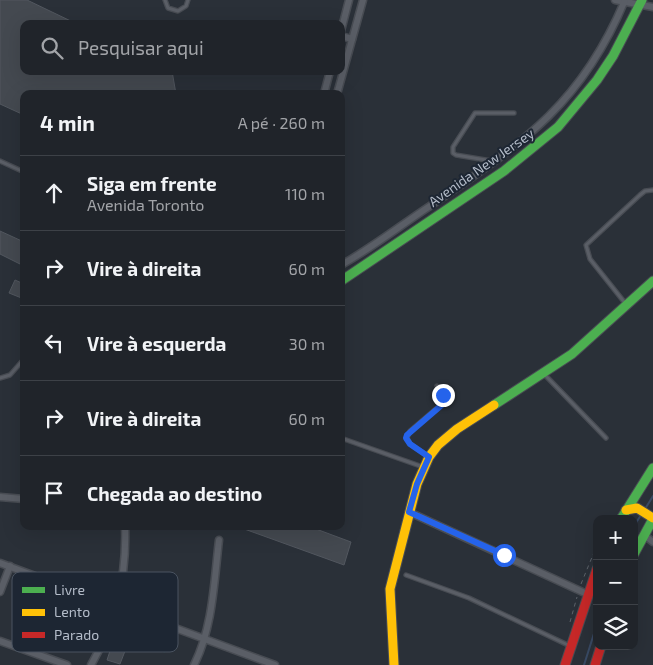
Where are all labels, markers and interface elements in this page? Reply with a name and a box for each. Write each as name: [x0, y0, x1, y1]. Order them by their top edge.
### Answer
search box: [20, 20, 345, 75]
icon: search: [38, 34, 66, 62]
text: Pesquisar aqui: [78, 36, 204, 59]
text: 4 min: [40, 110, 95, 135]
text: A pé · 260 m: [238, 113, 325, 132]
street label: Avenida New Jersey: [425, 124, 538, 210]
text: Siga em frente: [87, 172, 217, 195]
icon: ahead: [40, 179, 68, 207]
text: 110 m: [285, 184, 325, 203]
text: Avenida Toronto: [87, 195, 204, 214]
icon: right: [40, 254, 68, 282]
text: Vire à direita: [87, 257, 201, 280]
text: 60 m: [289, 259, 325, 278]
icon: left: [40, 329, 68, 357]
text: Vire à esquerda: [87, 332, 226, 355]
text: 30 m: [289, 334, 325, 353]
route end: [432, 384, 455, 407]
icon: right: [40, 404, 68, 432]
text: Vire à direita: [87, 407, 201, 430]
text: 60 m: [289, 409, 325, 428]
icon: arrive: [40, 479, 68, 507]
text: Chegada ao destino: [87, 482, 262, 505]
map controls: [593, 515, 638, 650]
button: +: [593, 515, 638, 560]
route start: [493, 544, 516, 567]
button: −: [593, 560, 638, 605]
legend: [12, 572, 178, 652]
text: Livre: [54, 581, 85, 598]
text: Lento: [54, 603, 90, 620]
button: layers: [593, 605, 638, 650]
text: Parado: [54, 626, 99, 643]

